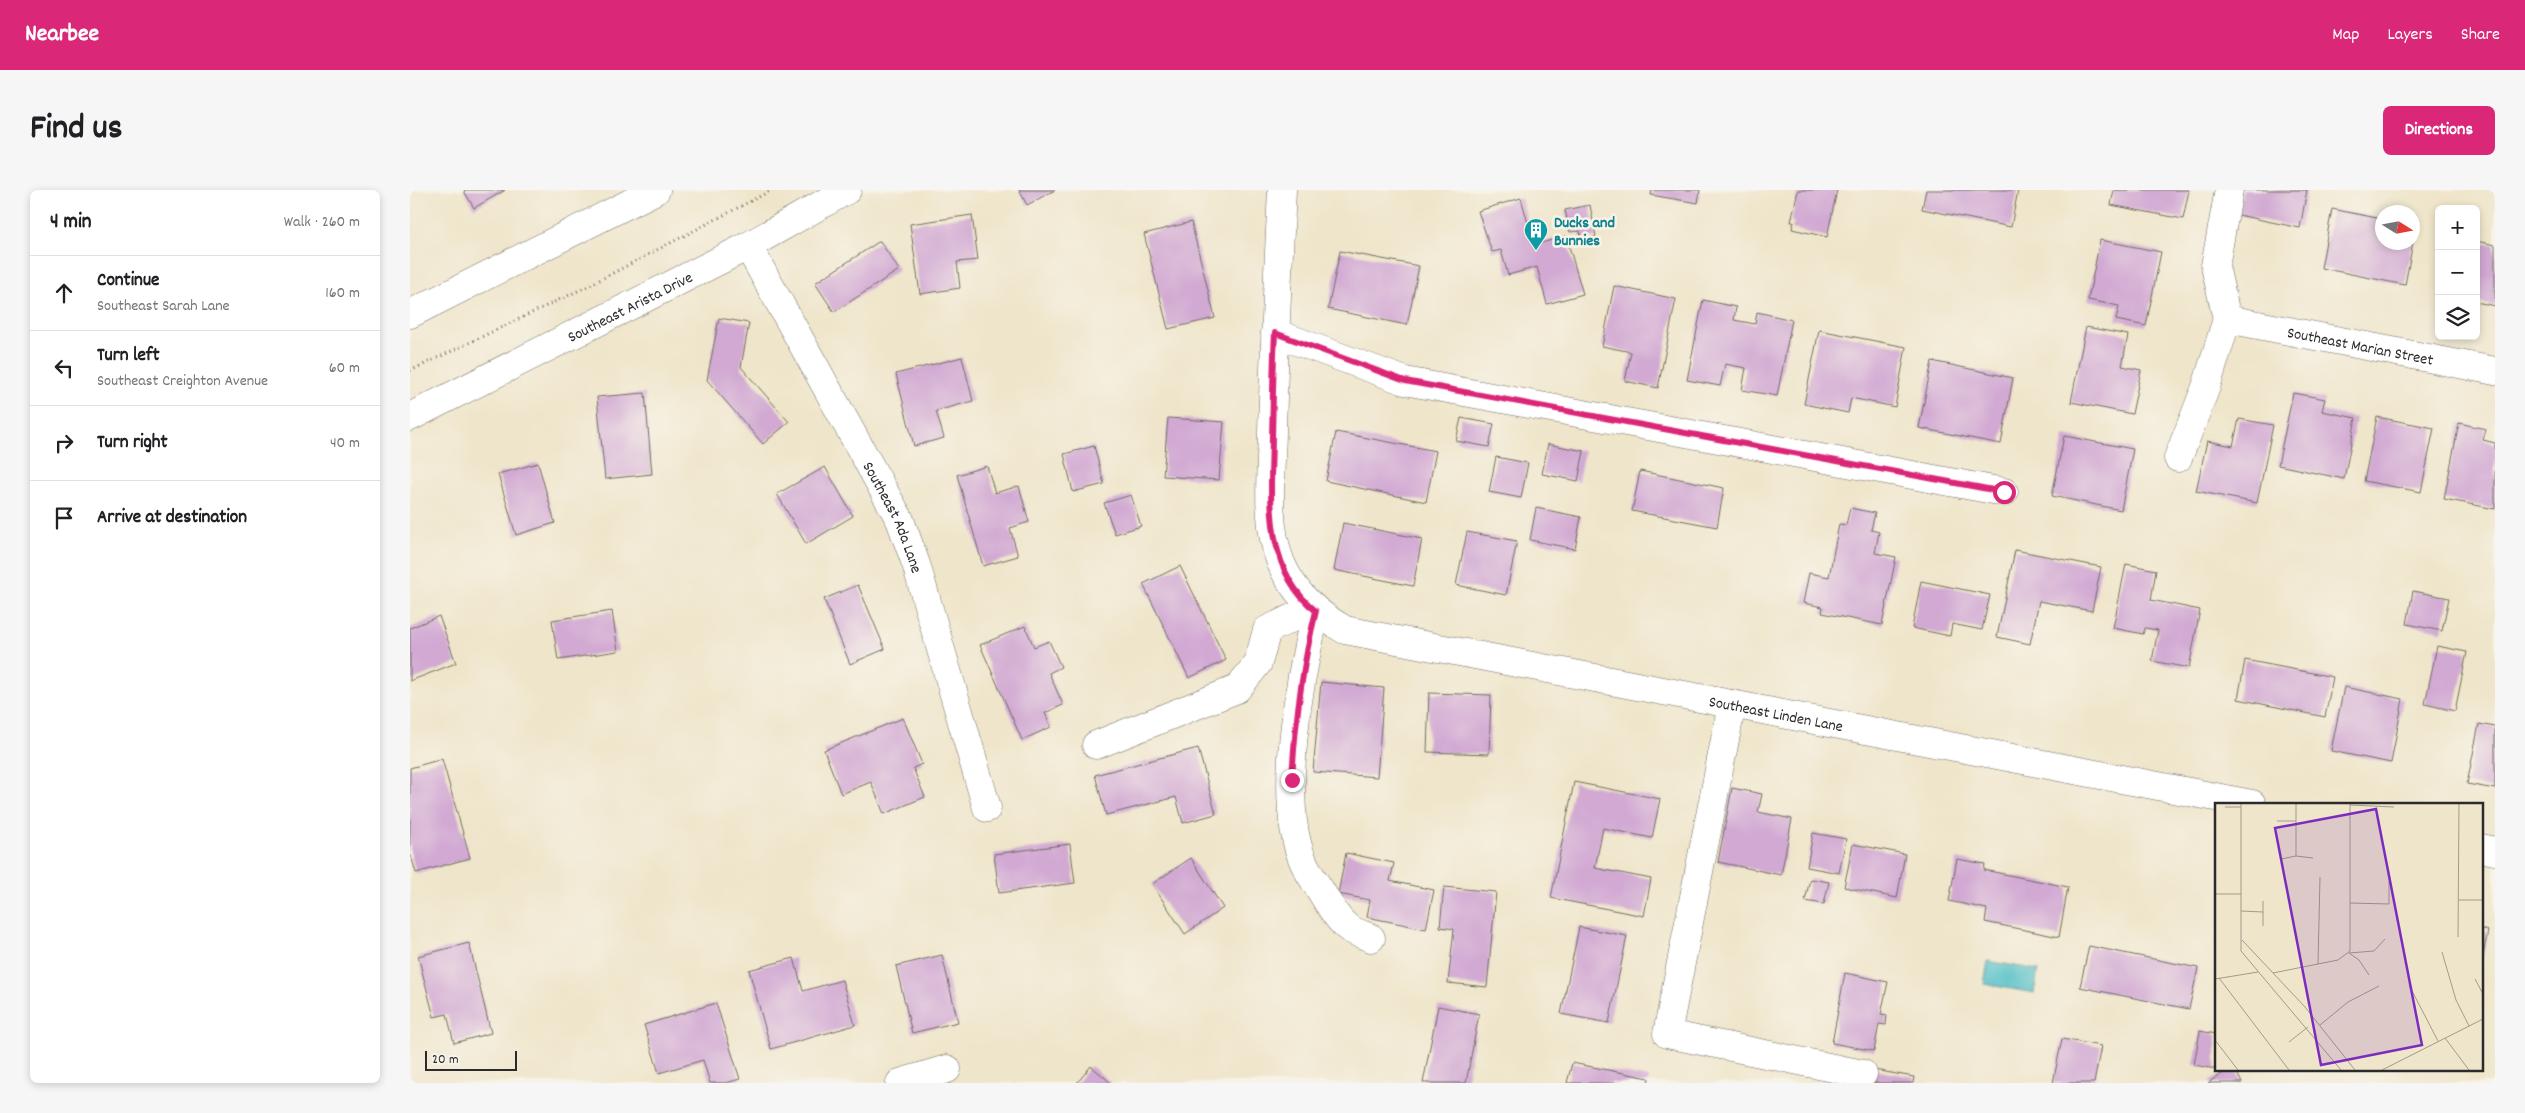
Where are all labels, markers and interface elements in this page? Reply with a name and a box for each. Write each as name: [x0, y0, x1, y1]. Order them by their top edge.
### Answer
text: Nearbee: [25, 18, 99, 52]
text: Map: [2332, 23, 2359, 48]
text: Layers: [2387, 23, 2433, 48]
text: Share: [2461, 23, 2500, 48]
text: Find us: [30, 105, 122, 155]
button: Directions: [2383, 106, 2495, 155]
north arrow: [2375, 205, 2420, 250]
map controls: [2435, 205, 2480, 340]
button: +: [2435, 205, 2480, 250]
text: 4 min: [50, 208, 92, 238]
text: Walk · 260 m: [284, 211, 360, 234]
place label: Ducks and Bunnies: [1554, 212, 1615, 253]
building icon: Ducks and Bunnies: [1523, 217, 1549, 251]
button: −: [2435, 250, 2480, 295]
street label: Southeast Arista Drive: [564, 267, 697, 349]
text: Continue: [97, 268, 159, 295]
icon: ahead: [50, 279, 78, 307]
text: 160 m: [325, 282, 360, 305]
text: Southeast Sarah Lane: [97, 295, 230, 318]
button: layers: [2435, 295, 2480, 340]
street label: Southeast Marian Street: [2285, 322, 2435, 373]
text: Turn left: [97, 343, 160, 370]
icon: left: [50, 354, 78, 382]
text: 60 m: [329, 357, 360, 380]
text: Southeast Creighton Avenue: [97, 370, 268, 393]
icon: right: [50, 429, 78, 457]
text: Turn right: [97, 430, 168, 457]
text: 40 m: [330, 432, 360, 455]
street label: Southeast Ada Lane: [856, 458, 927, 576]
route start: [1993, 481, 2016, 504]
icon: arrive: [50, 504, 78, 532]
text: Arrive at destination: [97, 505, 247, 532]
street label: Southeast Linden Lane: [1707, 691, 1845, 739]
route end: [1281, 769, 1304, 792]
inset map: [2215, 803, 2482, 1070]
scale bar: [425, 1048, 518, 1071]
text: 20 m: [432, 1050, 459, 1070]

